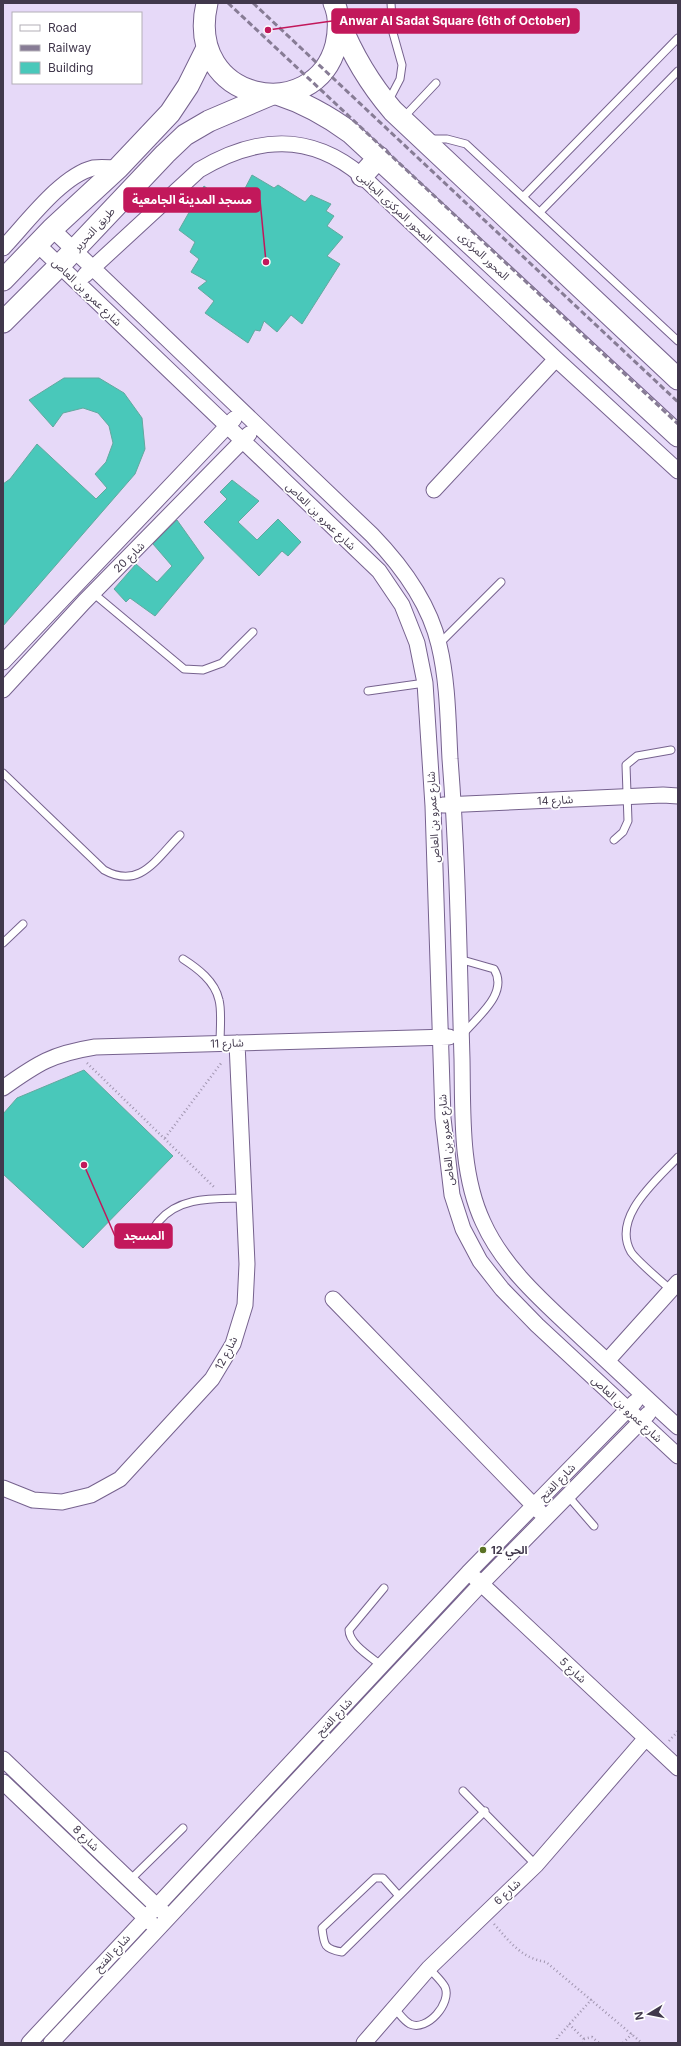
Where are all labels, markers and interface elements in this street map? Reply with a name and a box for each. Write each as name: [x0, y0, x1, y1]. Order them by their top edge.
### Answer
callout: Anwar Al Sadat Square (6th of October): [332, 9, 579, 33]
legend: [12, 12, 142, 84]
text: Anwar Al Sadat Square (6th of October): [339, 13, 571, 28]
text: Road: [48, 20, 77, 35]
text: Railway: [48, 40, 92, 55]
text: Building: [48, 60, 93, 75]
street label: المحور المركزى الجانبى: [354, 169, 436, 245]
callout: مسجد المدينة الجامعية: [124, 188, 260, 212]
text: مسجد المدينة الجامعية: [132, 192, 252, 207]
street label: طريق التحرير: [69, 204, 118, 255]
street label: المحور المركزى: [456, 229, 512, 283]
street label: شارع عمرو بن العاص: [48, 255, 125, 330]
street label: شارع عمرو بن العاص: [282, 479, 359, 554]
street label: شارع 20: [111, 538, 148, 576]
street label: شارع عمرو بن العاص: [424, 770, 443, 863]
street label: شارع 14: [537, 792, 574, 809]
street label: شارع 11: [210, 1035, 244, 1052]
street label: شارع عمرو بن العاص: [435, 1093, 458, 1186]
callout: المسجد: [115, 1224, 172, 1248]
text: المسجد: [123, 1228, 165, 1243]
street label: شارع 12: [212, 1334, 241, 1373]
street label: شارع عمرو بن العاص: [588, 1373, 666, 1446]
street label: شارع الفتح: [536, 1460, 579, 1504]
place label: الحي 12: [491, 1543, 528, 1560]
marker: الحي 12: [478, 1545, 488, 1555]
street label: شارع 5: [556, 1654, 589, 1687]
street label: شارع الفتح: [313, 1695, 356, 1740]
street label: شارع 8: [69, 1822, 102, 1855]
street label: شارع 6: [491, 1876, 524, 1909]
street label: شارع الفتح: [91, 1931, 134, 1976]
north arrow: [629, 1994, 669, 2034]
text: N: [632, 2010, 647, 2021]

